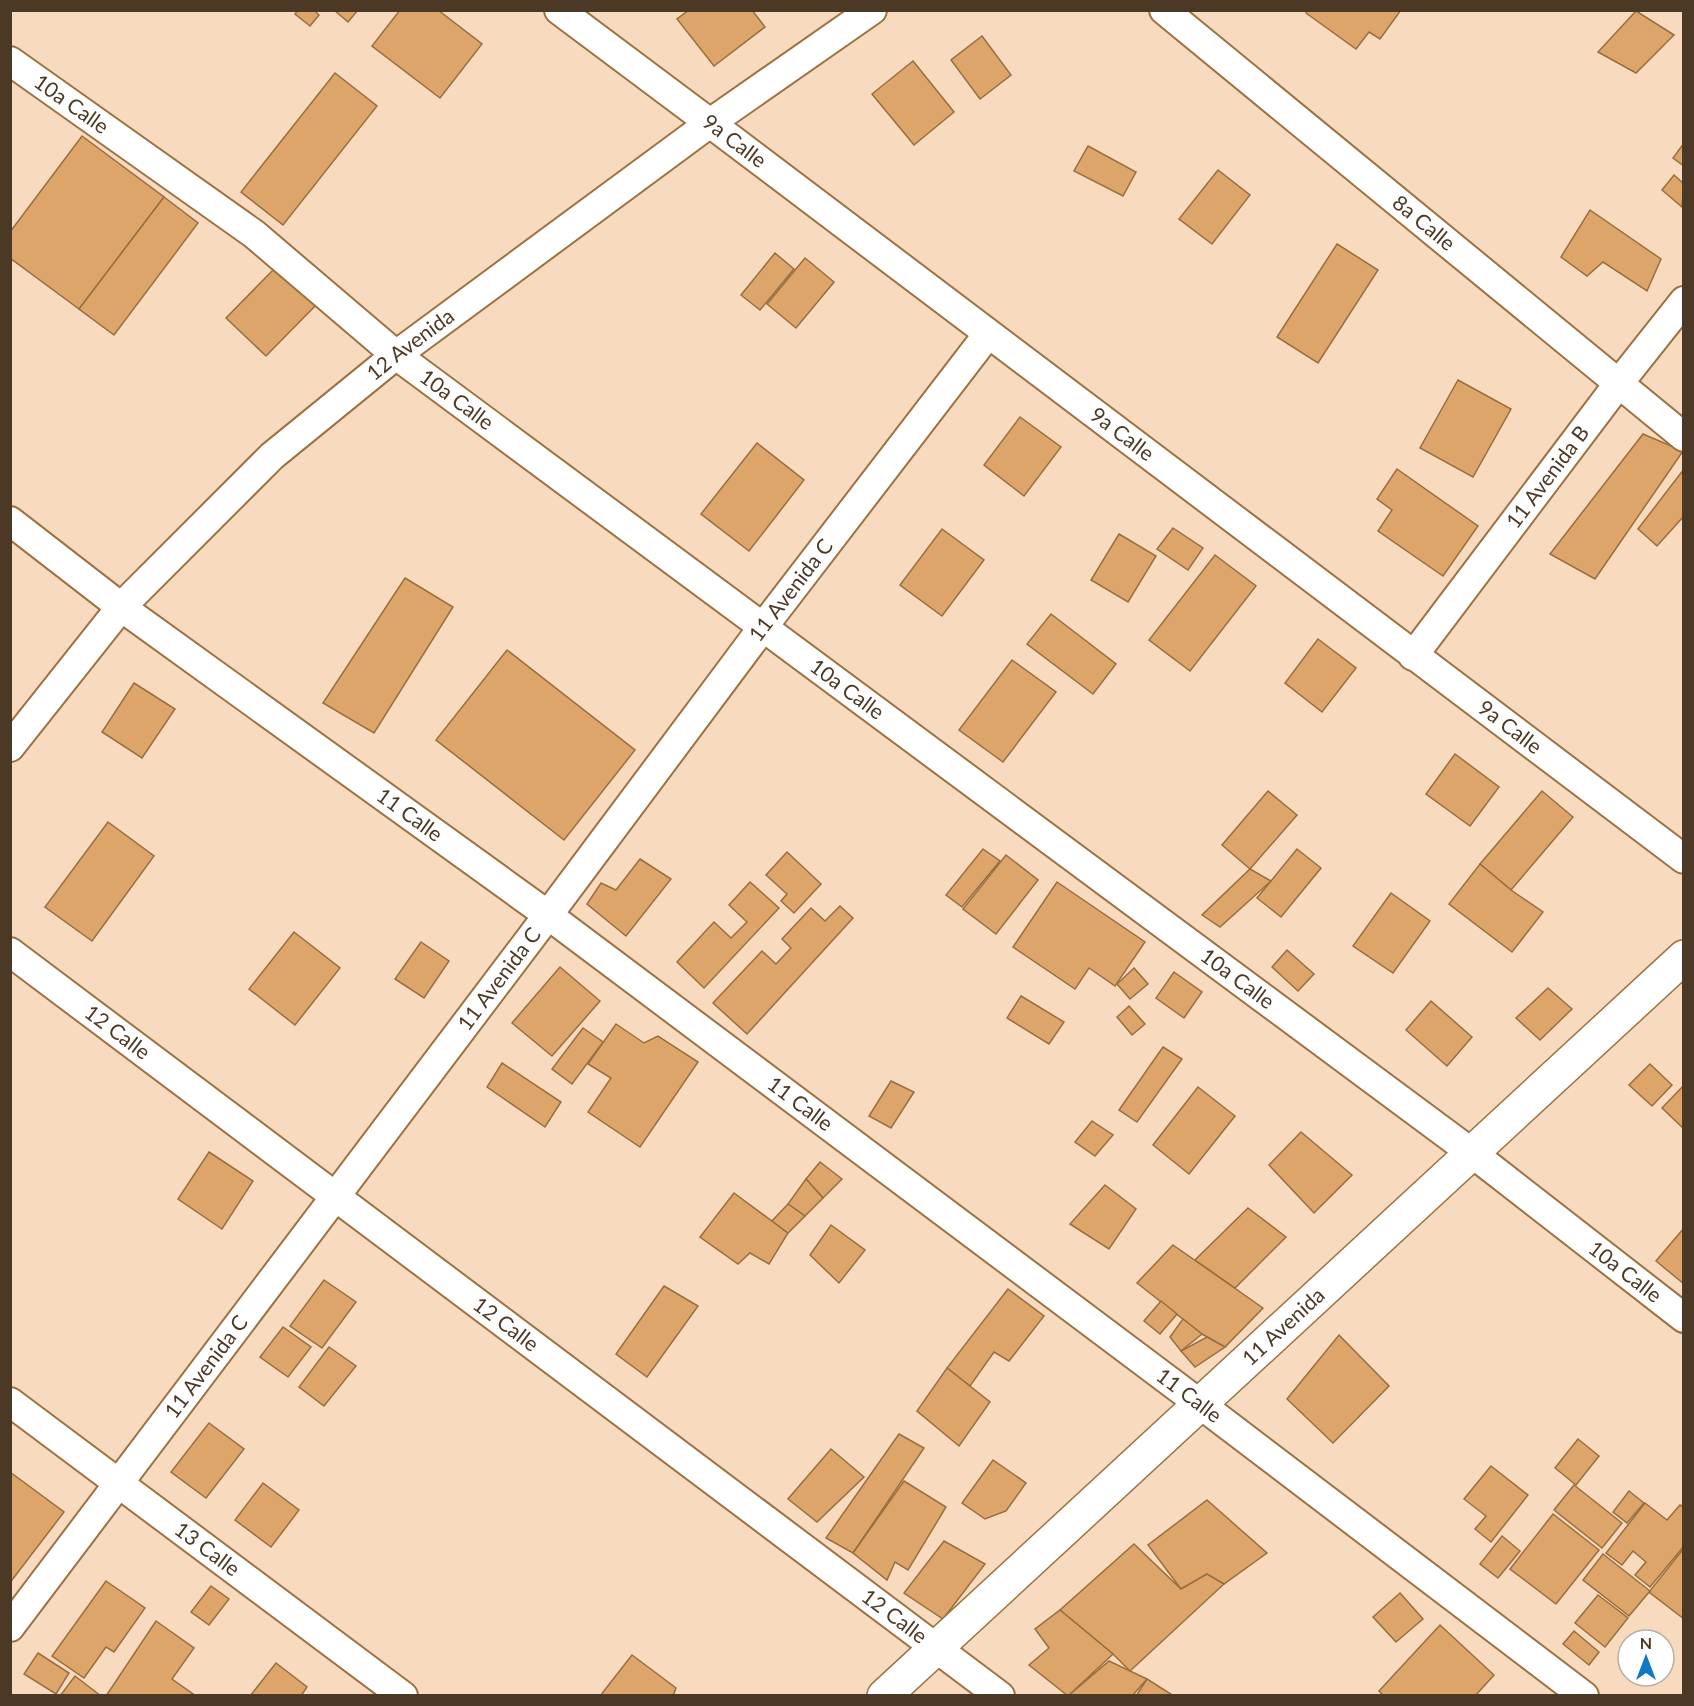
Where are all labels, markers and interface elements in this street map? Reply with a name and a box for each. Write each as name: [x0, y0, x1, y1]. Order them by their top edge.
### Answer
street label: 10a Calle: [30, 68, 114, 138]
street label: 9a Calle: [698, 108, 772, 172]
street label: 8a Calle: [1388, 189, 1461, 255]
street label: 12 Avenida: [361, 303, 458, 385]
street label: 10a Calle: [416, 363, 499, 434]
street label: 9a Calle: [1086, 401, 1160, 465]
street label: 11 Avenida B: [1500, 420, 1593, 533]
street label: 11 Avenida C: [743, 533, 837, 646]
street label: 10a Calle: [806, 653, 890, 724]
street label: 9a Calle: [1474, 694, 1548, 758]
street label: 11 Calle: [372, 782, 448, 846]
street label: 11 Avenida C: [451, 922, 545, 1035]
street label: 10a Calle: [1196, 942, 1280, 1013]
street label: 12 Calle: [80, 999, 156, 1064]
street label: 11 Calle: [763, 1070, 839, 1135]
street label: 10a Calle: [1584, 1235, 1667, 1307]
street label: 11 Avenida: [1236, 1282, 1329, 1370]
street label: 12 Calle: [469, 1291, 544, 1356]
street label: 11 Avenida C: [158, 1310, 252, 1422]
street label: 11 Calle: [1152, 1362, 1227, 1427]
street label: 13 Calle: [170, 1516, 246, 1581]
street label: 12 Calle: [857, 1583, 933, 1648]
north arrow: [1616, 1628, 1676, 1688]
text: N: [1640, 1633, 1652, 1652]

